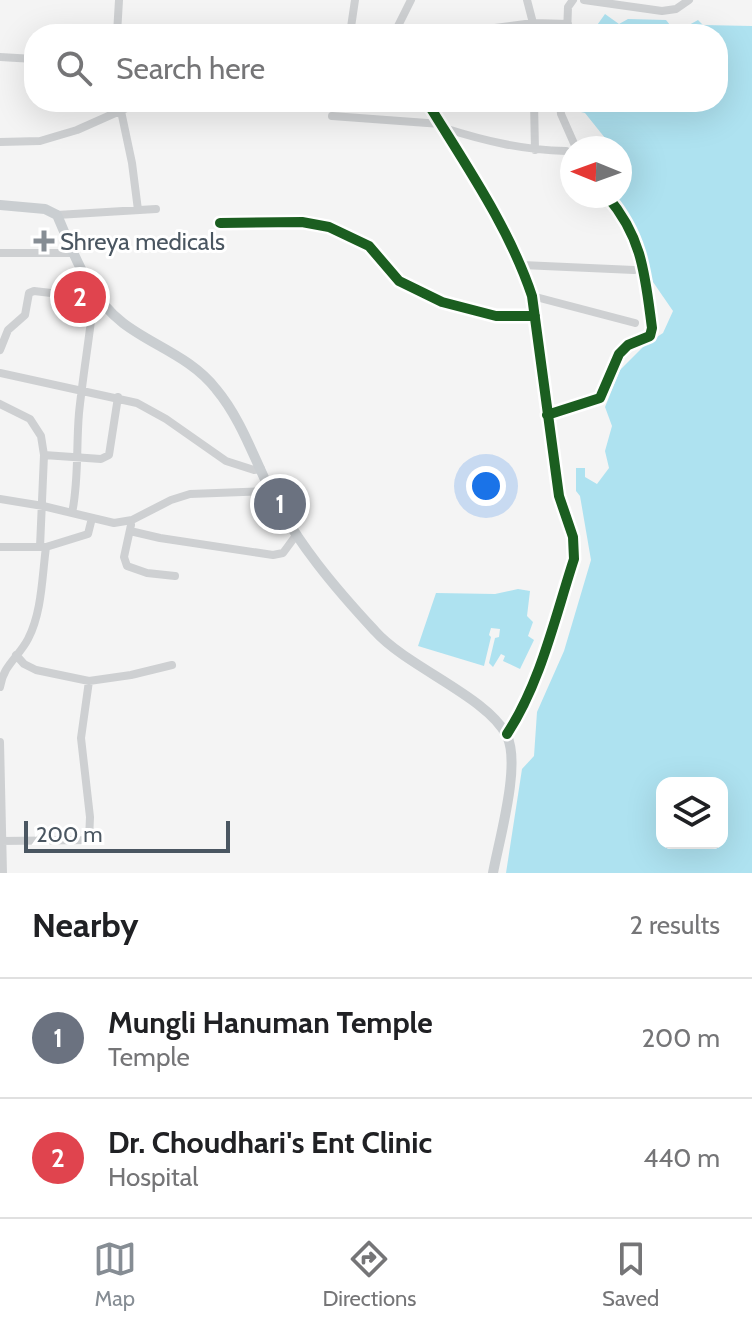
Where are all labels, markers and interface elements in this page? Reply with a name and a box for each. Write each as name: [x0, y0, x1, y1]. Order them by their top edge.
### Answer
search box: [24, 24, 728, 112]
icon: search: [52, 46, 96, 90]
text: Search here: [116, 50, 265, 87]
north arrow: [560, 136, 632, 208]
place label: Shreya medicals: [60, 227, 225, 256]
marker: Shreya medicals: [35, 232, 53, 250]
pin: 2: [54, 267, 106, 327]
your location: [466, 466, 506, 506]
pin: 1: [254, 474, 306, 534]
map controls: [656, 777, 728, 849]
button: layers: [656, 777, 728, 849]
scale bar: [24, 817, 230, 853]
text: 200 m: [36, 821, 102, 848]
text: Nearby: [32, 904, 139, 946]
text: 2 results: [629, 909, 720, 941]
text: Mungli Hanuman Temple: [108, 1004, 433, 1041]
text: 1: [53, 1022, 63, 1054]
text: 200 m: [641, 1022, 720, 1054]
text: Temple: [108, 1041, 190, 1073]
text: Dr. Choudhari's Ent Clinic: [108, 1124, 432, 1161]
text: 2: [51, 1142, 65, 1174]
text: 440 m: [643, 1142, 720, 1174]
text: Hospital: [108, 1161, 198, 1193]
tab: Map: [93, 1237, 137, 1312]
tab: Directions: [322, 1237, 416, 1312]
tab: Saved: [602, 1237, 659, 1312]

